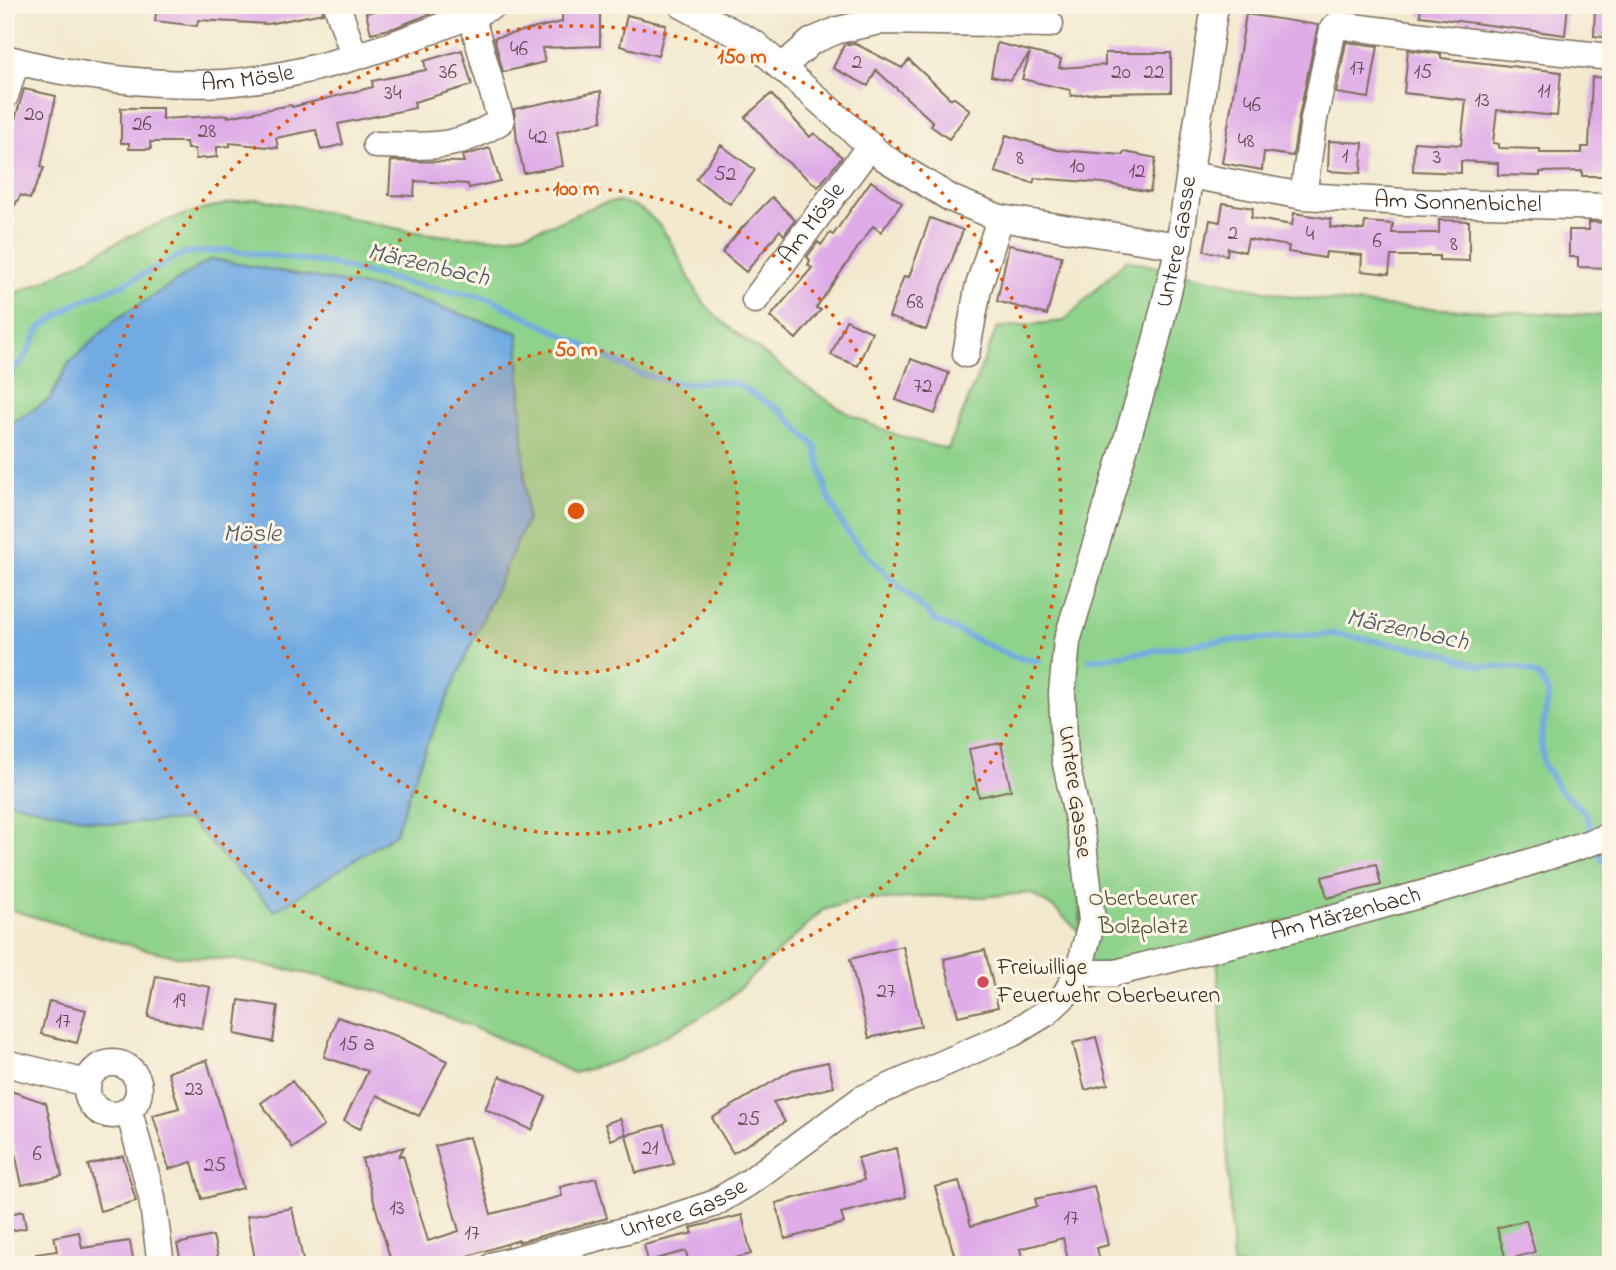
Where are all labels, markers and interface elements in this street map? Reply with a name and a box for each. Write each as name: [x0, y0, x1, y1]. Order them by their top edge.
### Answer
house number: 46: [510, 35, 528, 65]
text: 150 m: [717, 43, 767, 73]
house number: 2: [852, 48, 862, 78]
house number: 17: [1349, 54, 1365, 84]
street label: Am Mösle: [201, 55, 297, 101]
house number: 36: [439, 58, 457, 88]
house number: 20: [1111, 58, 1131, 88]
house number: 22: [1144, 58, 1164, 88]
house number: 15: [1414, 58, 1432, 88]
house number: 11: [1537, 77, 1551, 107]
house number: 34: [384, 79, 402, 109]
house number: 13: [1474, 86, 1490, 116]
house number: 46: [1243, 91, 1261, 121]
house number: 20: [24, 100, 44, 130]
house number: 26: [132, 110, 152, 140]
house number: 28: [198, 117, 216, 147]
house number: 42: [528, 123, 548, 153]
house number: 48: [1238, 127, 1254, 157]
house number: 1: [1342, 142, 1349, 172]
house number: 3: [1433, 143, 1441, 173]
house number: 8: [1016, 144, 1024, 174]
house number: 10: [1069, 152, 1085, 182]
house number: 12: [1128, 157, 1146, 187]
house number: 52: [714, 160, 736, 190]
street label: Untere Gasse: [1147, 173, 1207, 311]
text: 100 m: [553, 175, 599, 205]
street label: Am Mösle: [770, 175, 855, 271]
street label: Am Sonnenbichel: [1373, 183, 1542, 223]
house number: 2: [1228, 219, 1238, 249]
house number: 4: [1306, 220, 1315, 250]
house number: 6: [1372, 227, 1382, 257]
house number: 8: [1450, 230, 1458, 260]
water label: Märzenbach: [363, 234, 493, 299]
house number: 68: [906, 288, 924, 318]
text: 50 m: [555, 336, 597, 366]
house number: 72: [913, 372, 933, 402]
centre of rings: [564, 499, 588, 523]
water label: Mösle: [223, 516, 283, 554]
water label: Märzenbach: [1342, 600, 1472, 663]
street label: Untere Gasse: [1047, 724, 1101, 861]
street label: Am Märzenbach: [1267, 878, 1425, 951]
park label: Oberbeurer Bolzplatz: [1088, 882, 1198, 945]
place label: Freiwillige Feuerwehr Oberbeuren: [996, 951, 1220, 1014]
marker: Freiwillige Feuerwehr Oberbeuren: [975, 974, 991, 990]
house number: 27: [876, 977, 896, 1007]
house number: 19: [173, 987, 186, 1017]
house number: 17: [55, 1007, 71, 1037]
house number: 15 a: [339, 1030, 375, 1060]
house number: 23: [184, 1075, 204, 1105]
house number: 25: [738, 1105, 760, 1135]
house number: 21: [641, 1134, 659, 1164]
house number: 6: [32, 1140, 42, 1170]
house number: 25: [204, 1151, 226, 1181]
street label: Untere Gasse: [617, 1170, 754, 1248]
house number: 13: [389, 1194, 405, 1224]
house number: 17: [1063, 1204, 1079, 1234]
house number: 17: [464, 1219, 480, 1249]

